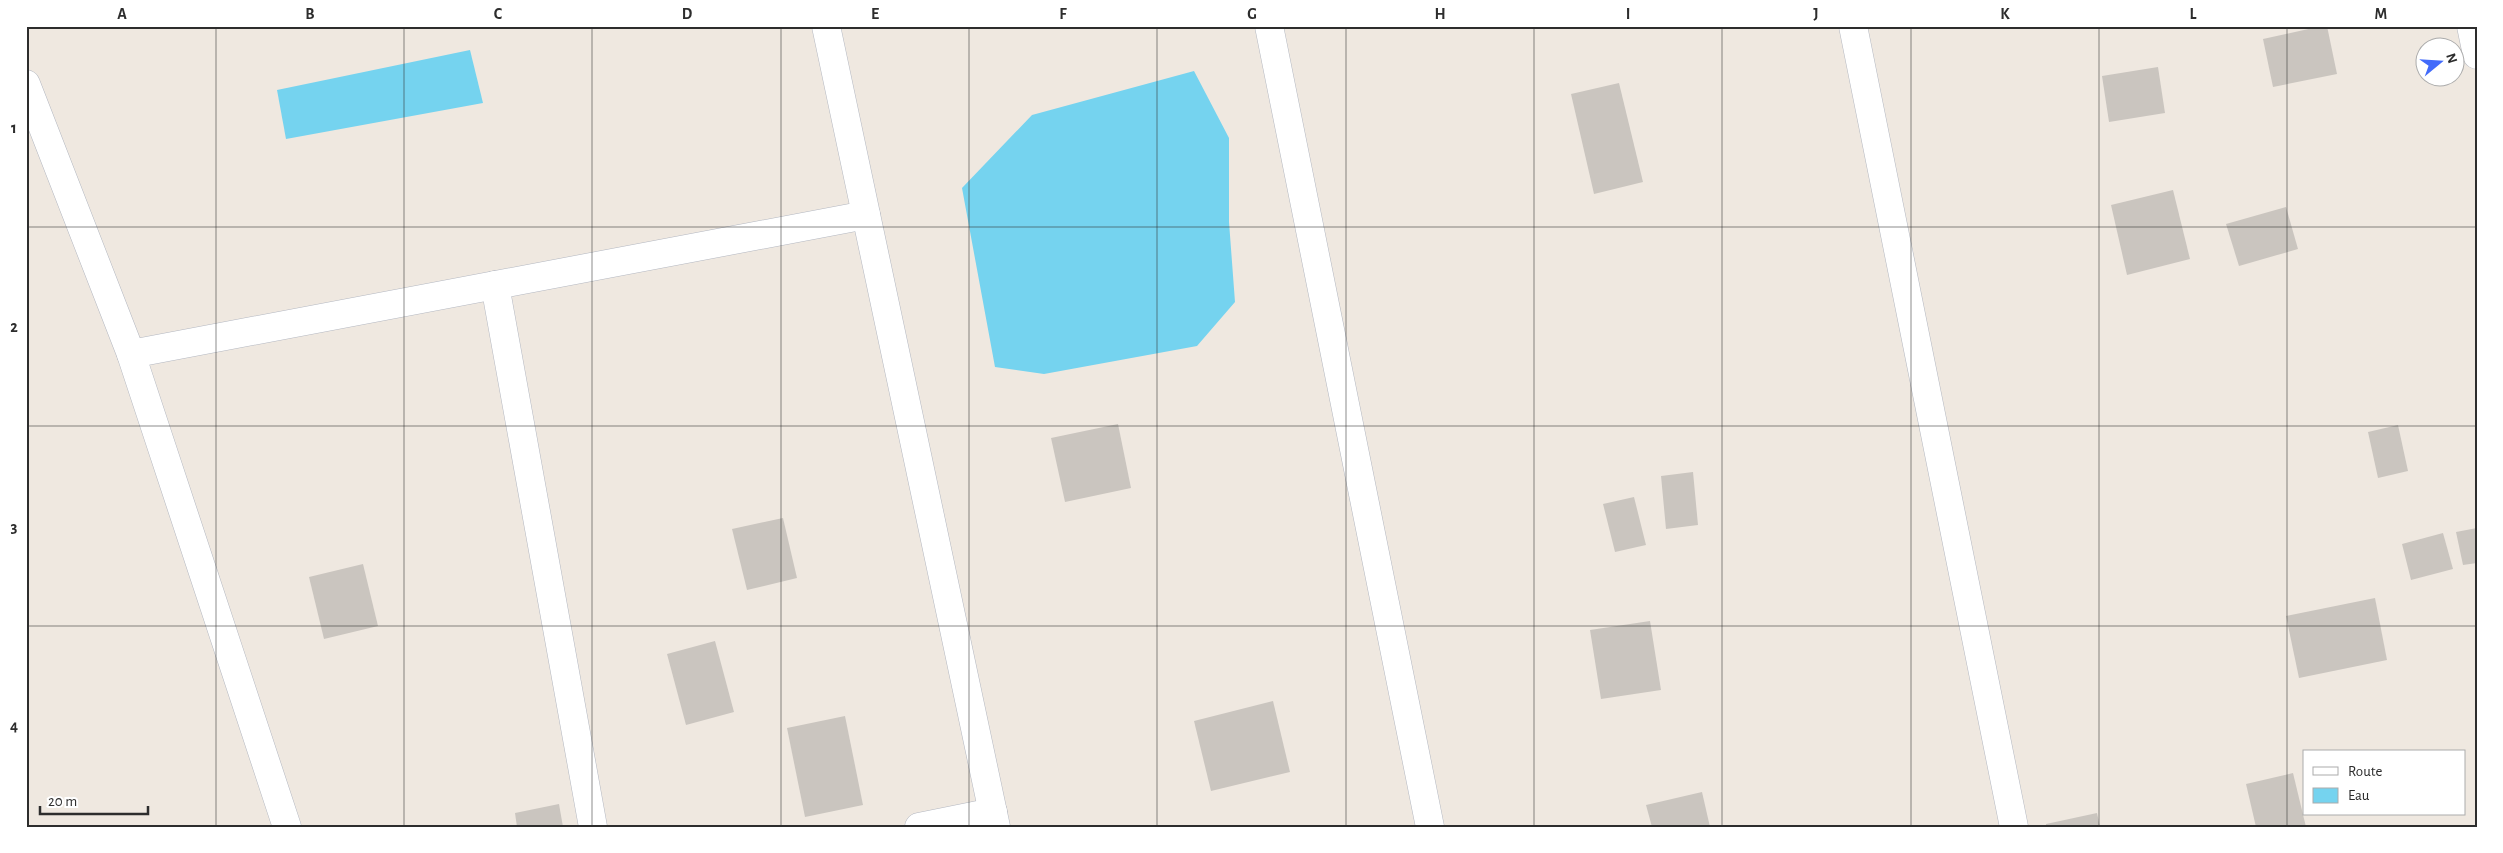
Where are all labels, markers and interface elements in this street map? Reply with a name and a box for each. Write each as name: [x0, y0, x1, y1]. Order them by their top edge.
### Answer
text: A: [117, 6, 127, 22]
text: B: [305, 6, 315, 22]
text: C: [494, 6, 503, 22]
text: D: [682, 6, 693, 22]
text: E: [871, 6, 879, 22]
text: F: [1059, 6, 1067, 22]
text: G: [1247, 6, 1257, 22]
text: H: [1434, 6, 1446, 22]
text: I: [1626, 6, 1630, 22]
text: J: [1813, 6, 1819, 22]
text: K: [2000, 6, 2010, 22]
text: L: [2190, 6, 2197, 22]
text: M: [2375, 6, 2387, 22]
north arrow: [2416, 38, 2466, 88]
text: N: [2443, 51, 2460, 65]
text: 1: [11, 120, 17, 136]
text: 2: [10, 319, 18, 335]
text: 3: [11, 519, 18, 535]
text: 4: [10, 718, 18, 734]
legend: [2303, 750, 2466, 816]
text: Route: [2348, 764, 2382, 779]
scale bar: [40, 783, 148, 815]
text: Eau: [2348, 788, 2370, 803]
text: 20 m: [48, 794, 77, 809]

